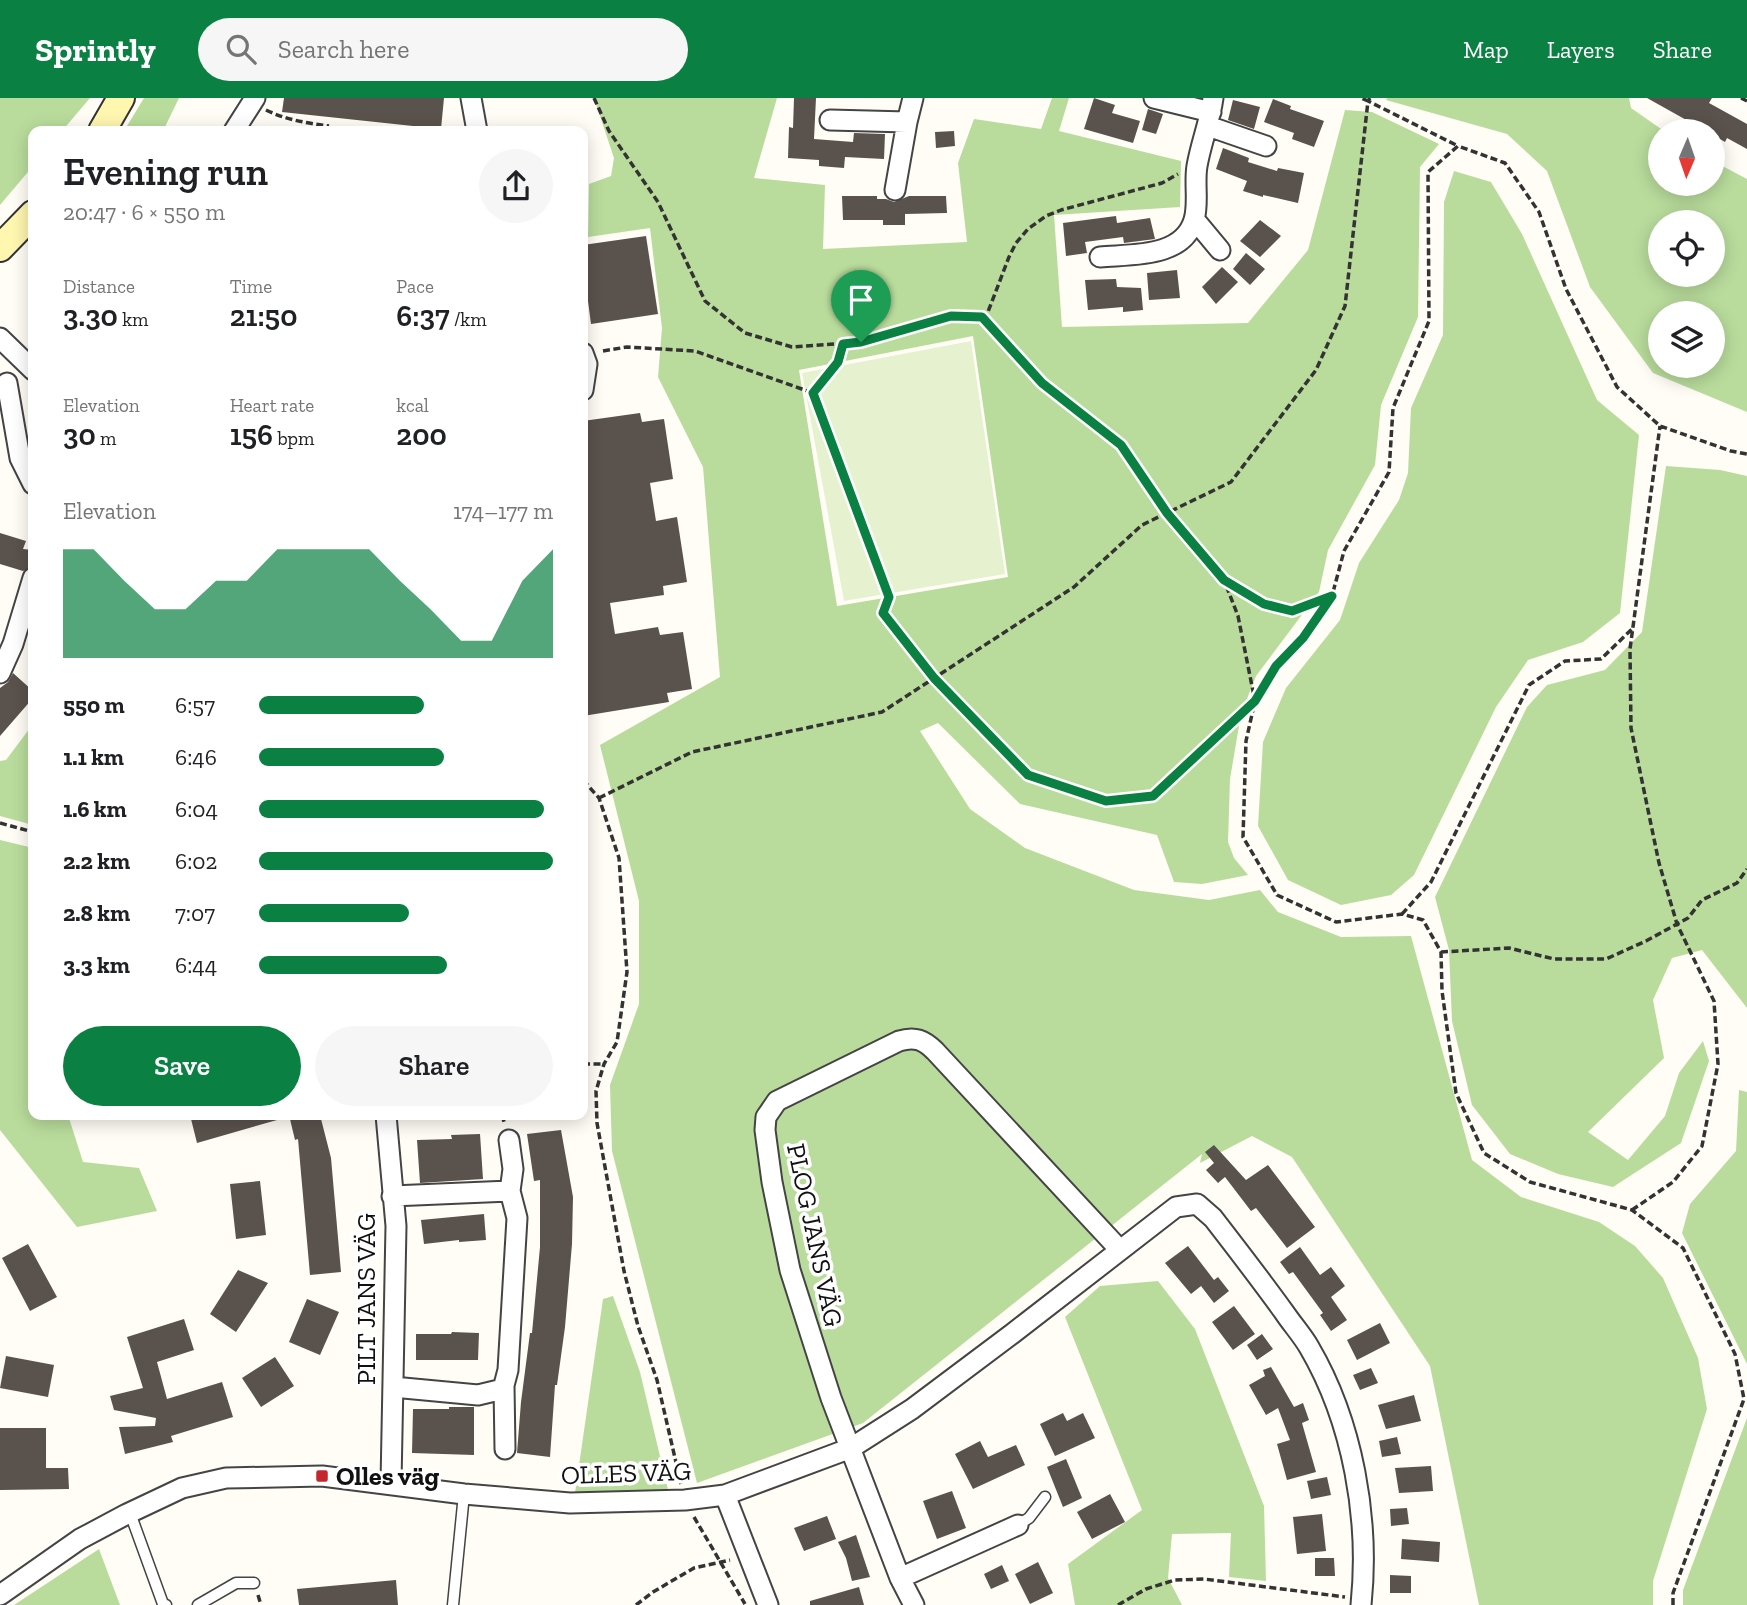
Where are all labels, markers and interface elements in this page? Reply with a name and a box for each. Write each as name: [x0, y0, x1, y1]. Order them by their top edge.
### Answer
search box: [198, 18, 688, 81]
text: Sprintly: [35, 30, 156, 69]
icon: search: [222, 30, 260, 68]
text: Search here: [278, 33, 409, 65]
text: Map: [1463, 35, 1509, 64]
text: Layers: [1547, 35, 1615, 64]
text: Share: [1653, 35, 1712, 64]
north arrow: [1648, 119, 1726, 196]
map controls: [1648, 119, 1725, 378]
text: Evening run: [63, 149, 268, 195]
button: share: [479, 149, 553, 223]
text: 20:47 · 6 × 550 m: [63, 198, 225, 226]
button: locate: [1648, 210, 1725, 287]
pin: [831, 270, 891, 342]
text: Distance: [63, 275, 135, 298]
text: Time: [230, 275, 272, 298]
text: Pace: [396, 275, 434, 298]
icon: arrive: [842, 281, 880, 319]
text: 3.30: [63, 298, 118, 334]
text: 21:50: [230, 298, 297, 334]
text: 6:37: [396, 298, 450, 334]
button: layers: [1648, 301, 1725, 378]
text: km: [118, 308, 149, 331]
text: /km: [450, 308, 487, 331]
text: Elevation: [63, 394, 140, 417]
text: Heart rate: [230, 394, 314, 417]
text: kcal: [396, 394, 429, 417]
text: 30: [63, 417, 96, 453]
text: 156: [230, 417, 273, 453]
text: 200: [396, 417, 447, 453]
text: m: [96, 427, 116, 450]
text: bpm: [273, 427, 314, 450]
text: Elevation: [63, 497, 156, 525]
text: 174–177 m: [453, 497, 553, 525]
text: 550 m: [63, 691, 125, 719]
text: 6:57: [175, 691, 215, 719]
text: 1.1 km: [63, 743, 124, 771]
text: 6:46: [175, 743, 217, 771]
text: 1.6 km: [63, 795, 127, 823]
text: 6:04: [175, 795, 218, 823]
text: 2.2 km: [63, 847, 130, 875]
text: 6:02: [175, 847, 217, 875]
text: 2.8 km: [63, 899, 130, 927]
text: 7:07: [175, 899, 215, 927]
text: 3.3 km: [63, 951, 130, 979]
text: 6:44: [175, 951, 217, 979]
button: Save: [63, 1026, 301, 1106]
button: Share: [315, 1026, 553, 1106]
street label: PLOG JANS VÄG: [780, 1141, 850, 1329]
street label: PILT JANS VÄG: [350, 1213, 382, 1385]
street label: OLLES VÄG: [560, 1455, 692, 1491]
place label: Olles väg: [336, 1460, 440, 1492]
marker: Olles väg: [314, 1468, 330, 1484]

